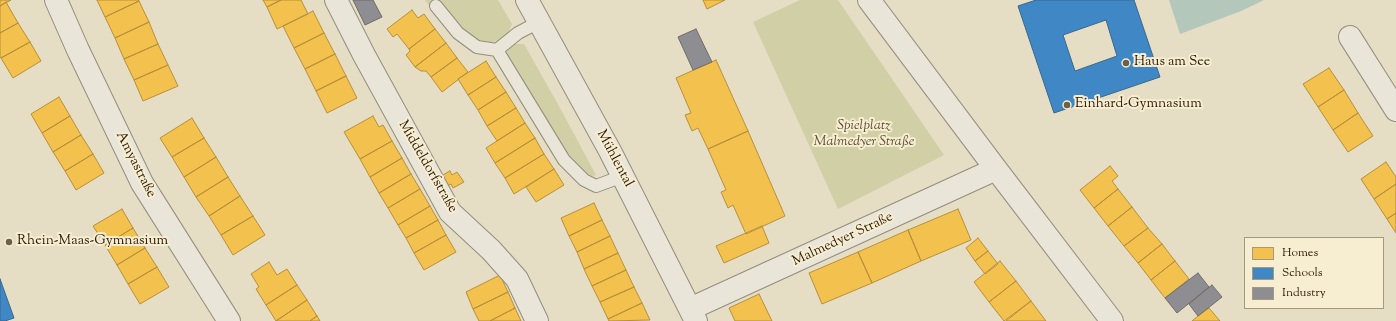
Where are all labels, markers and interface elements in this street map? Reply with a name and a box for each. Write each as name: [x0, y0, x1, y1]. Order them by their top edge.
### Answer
place label: Haus am See: [1134, 55, 1210, 71]
marker: Haus am See: [1121, 58, 1131, 68]
place label: Einhard-Gymnasium: [1075, 97, 1202, 113]
marker: Einhard-Gymnasium: [1062, 100, 1072, 110]
street label: Middeldorfstraße: [394, 118, 460, 216]
park label: Spielplatz Malmedyer Straße: [814, 119, 914, 152]
street label: Mühlental: [592, 127, 636, 191]
street label: Amyastraße: [111, 129, 159, 201]
street label: Malmedyer Straße: [790, 209, 896, 271]
place label: Rhein-Maas-Gymnasium: [17, 234, 168, 250]
marker: Rhein-Maas-Gymnasium: [4, 237, 14, 247]
legend: [1244, 237, 1384, 309]
text: Homes: [1282, 244, 1318, 262]
text: Schools: [1282, 264, 1323, 282]
text: Industry: [1282, 284, 1326, 302]

